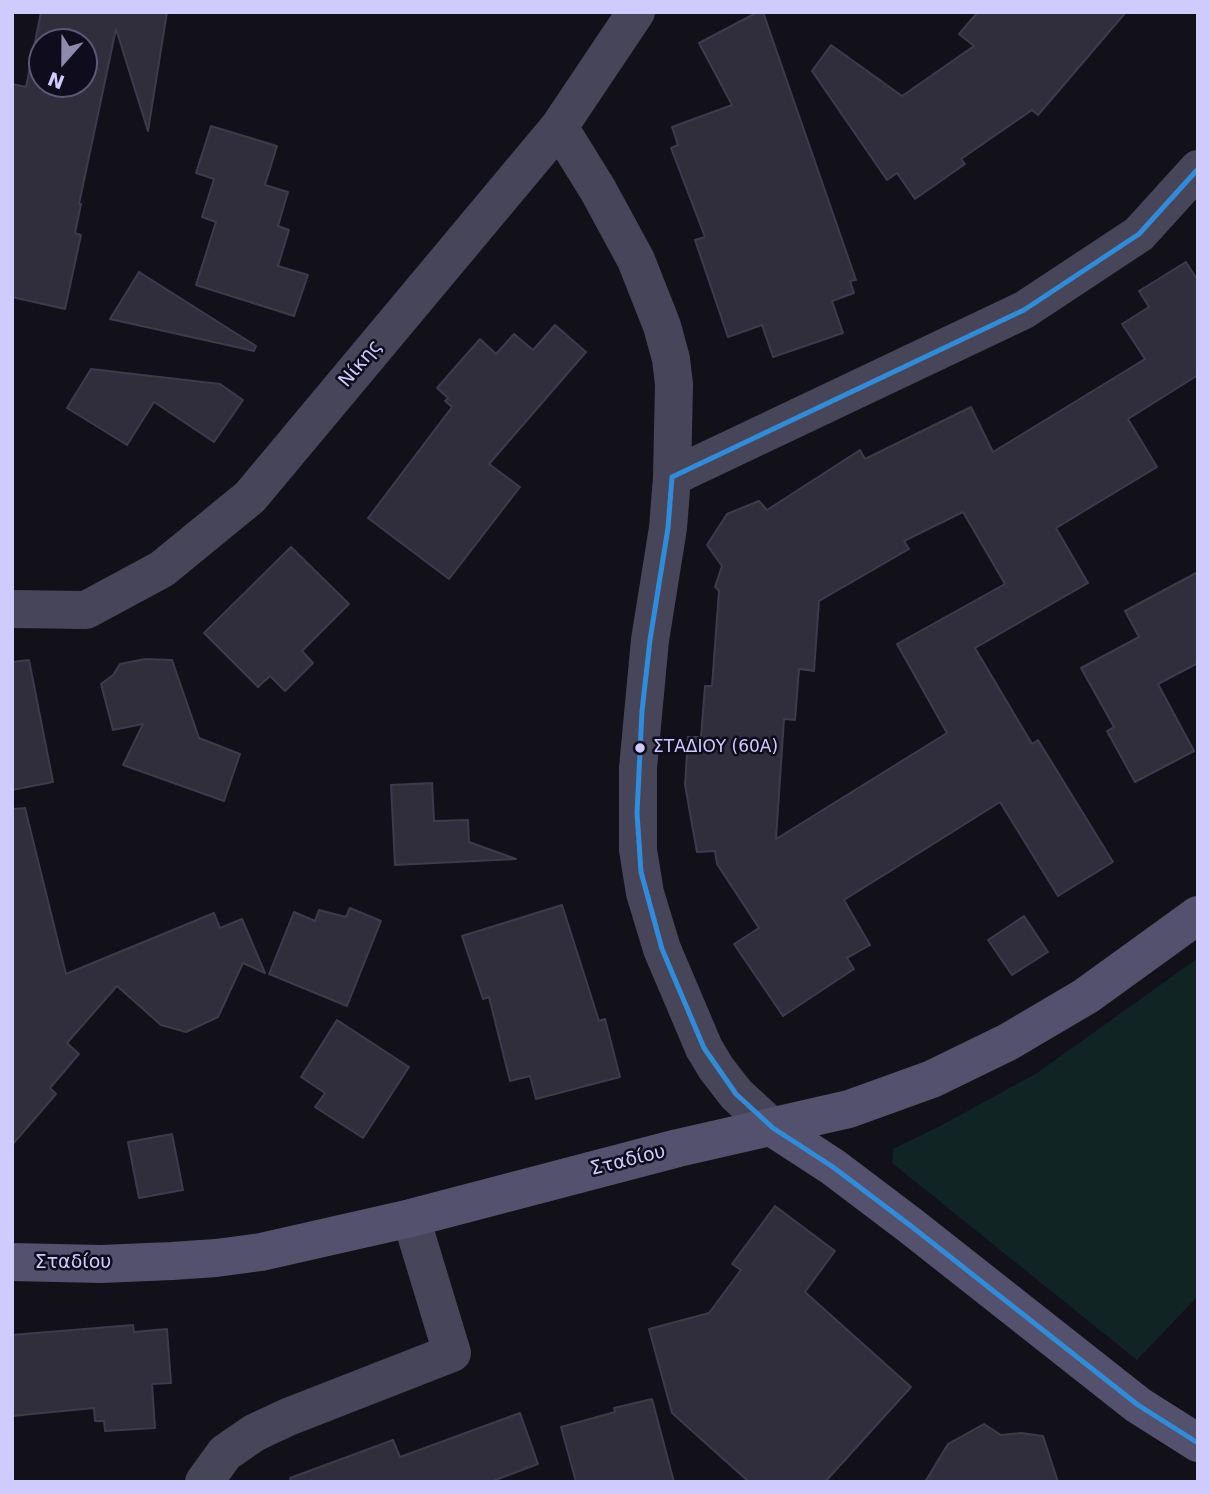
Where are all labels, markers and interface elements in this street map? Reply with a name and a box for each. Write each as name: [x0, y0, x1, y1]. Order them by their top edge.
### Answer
north arrow: [28, 28, 98, 98]
text: N: [45, 68, 68, 94]
street label: Νίκης: [335, 336, 387, 392]
place label: ΣΤΑΔΙΟΥ (60A): [653, 738, 778, 758]
marker: ΣΤΑΔΙΟΥ (60A): [633, 741, 647, 755]
street label: Σταδίου: [588, 1141, 668, 1181]
street label: Σταδίου: [35, 1252, 111, 1274]

